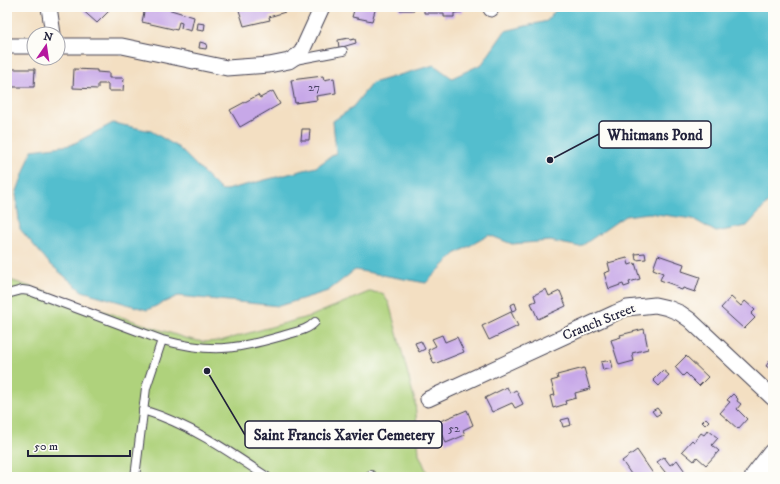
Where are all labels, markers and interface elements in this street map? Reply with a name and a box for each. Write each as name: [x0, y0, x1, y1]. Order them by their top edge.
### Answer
north arrow: [26, 26, 66, 66]
text: N: [42, 29, 54, 45]
house number: 27: [308, 80, 320, 95]
callout: Whitmans Pond: [599, 121, 711, 148]
text: Whitmans Pond: [606, 126, 703, 145]
street label: Cranch Street: [560, 299, 639, 345]
callout: Saint Francis Xavier Cemetery: [245, 421, 442, 448]
house number: 52: [448, 421, 460, 436]
text: Saint Francis Xavier Cemetery: [254, 426, 435, 445]
scale bar: [28, 432, 130, 458]
text: 50 m: [34, 439, 58, 454]

